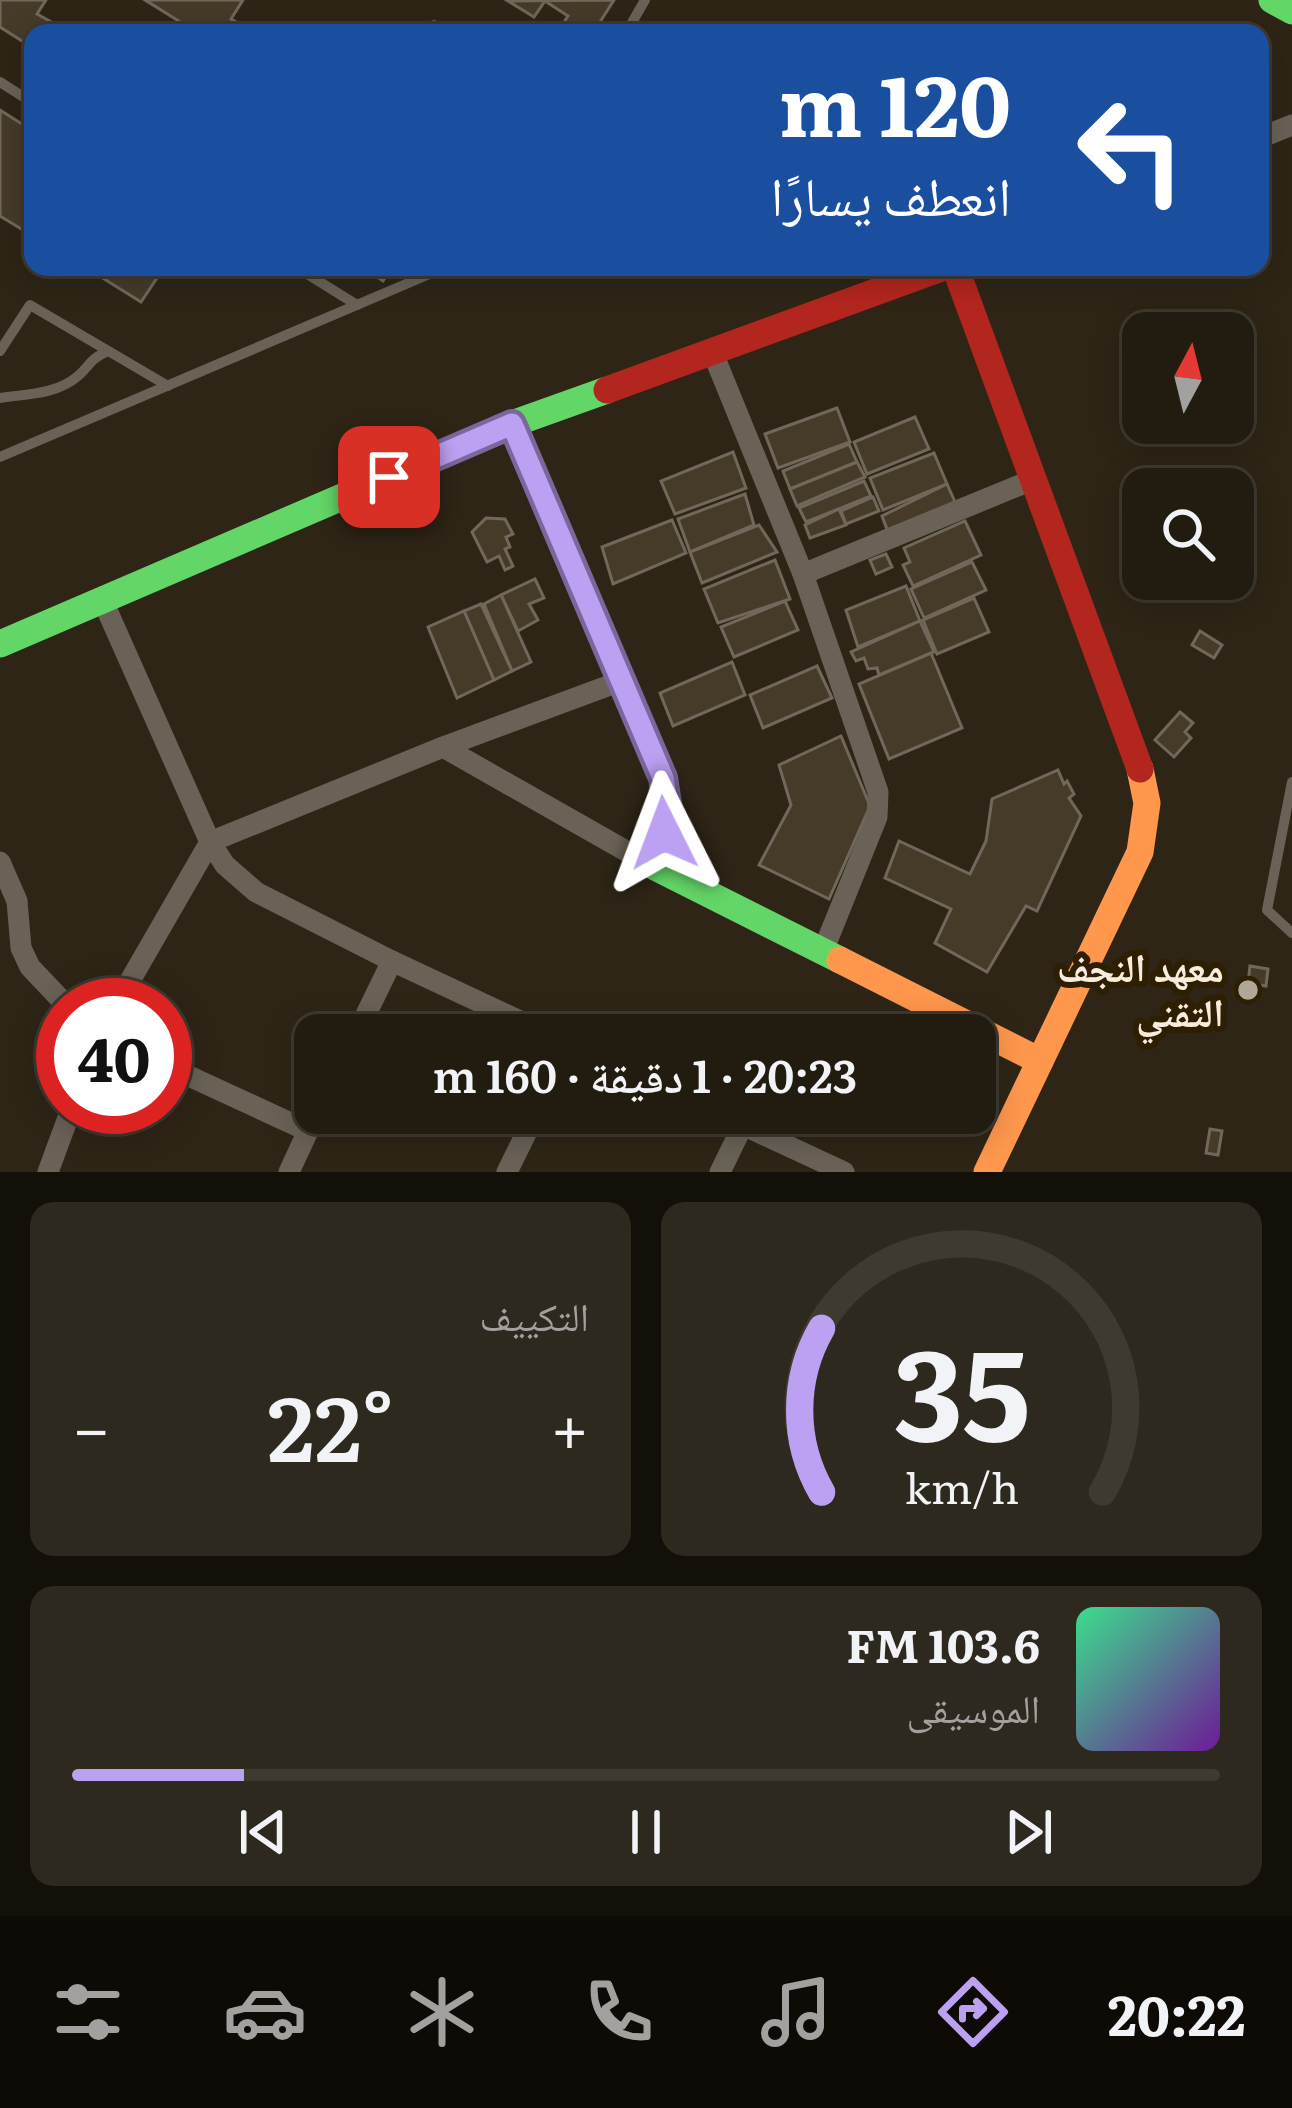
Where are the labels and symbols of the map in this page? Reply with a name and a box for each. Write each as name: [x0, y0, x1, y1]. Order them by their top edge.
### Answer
north arrow: [1122, 312, 1254, 444]
pin: [338, 426, 440, 528]
position arrow: [601, 770, 727, 896]
place label: معهد النجف التقني: [1057, 936, 1224, 1045]
marker: معهد النجف التقني: [1235, 977, 1261, 1003]
speed limit sign: 40: [36, 978, 192, 1134]

